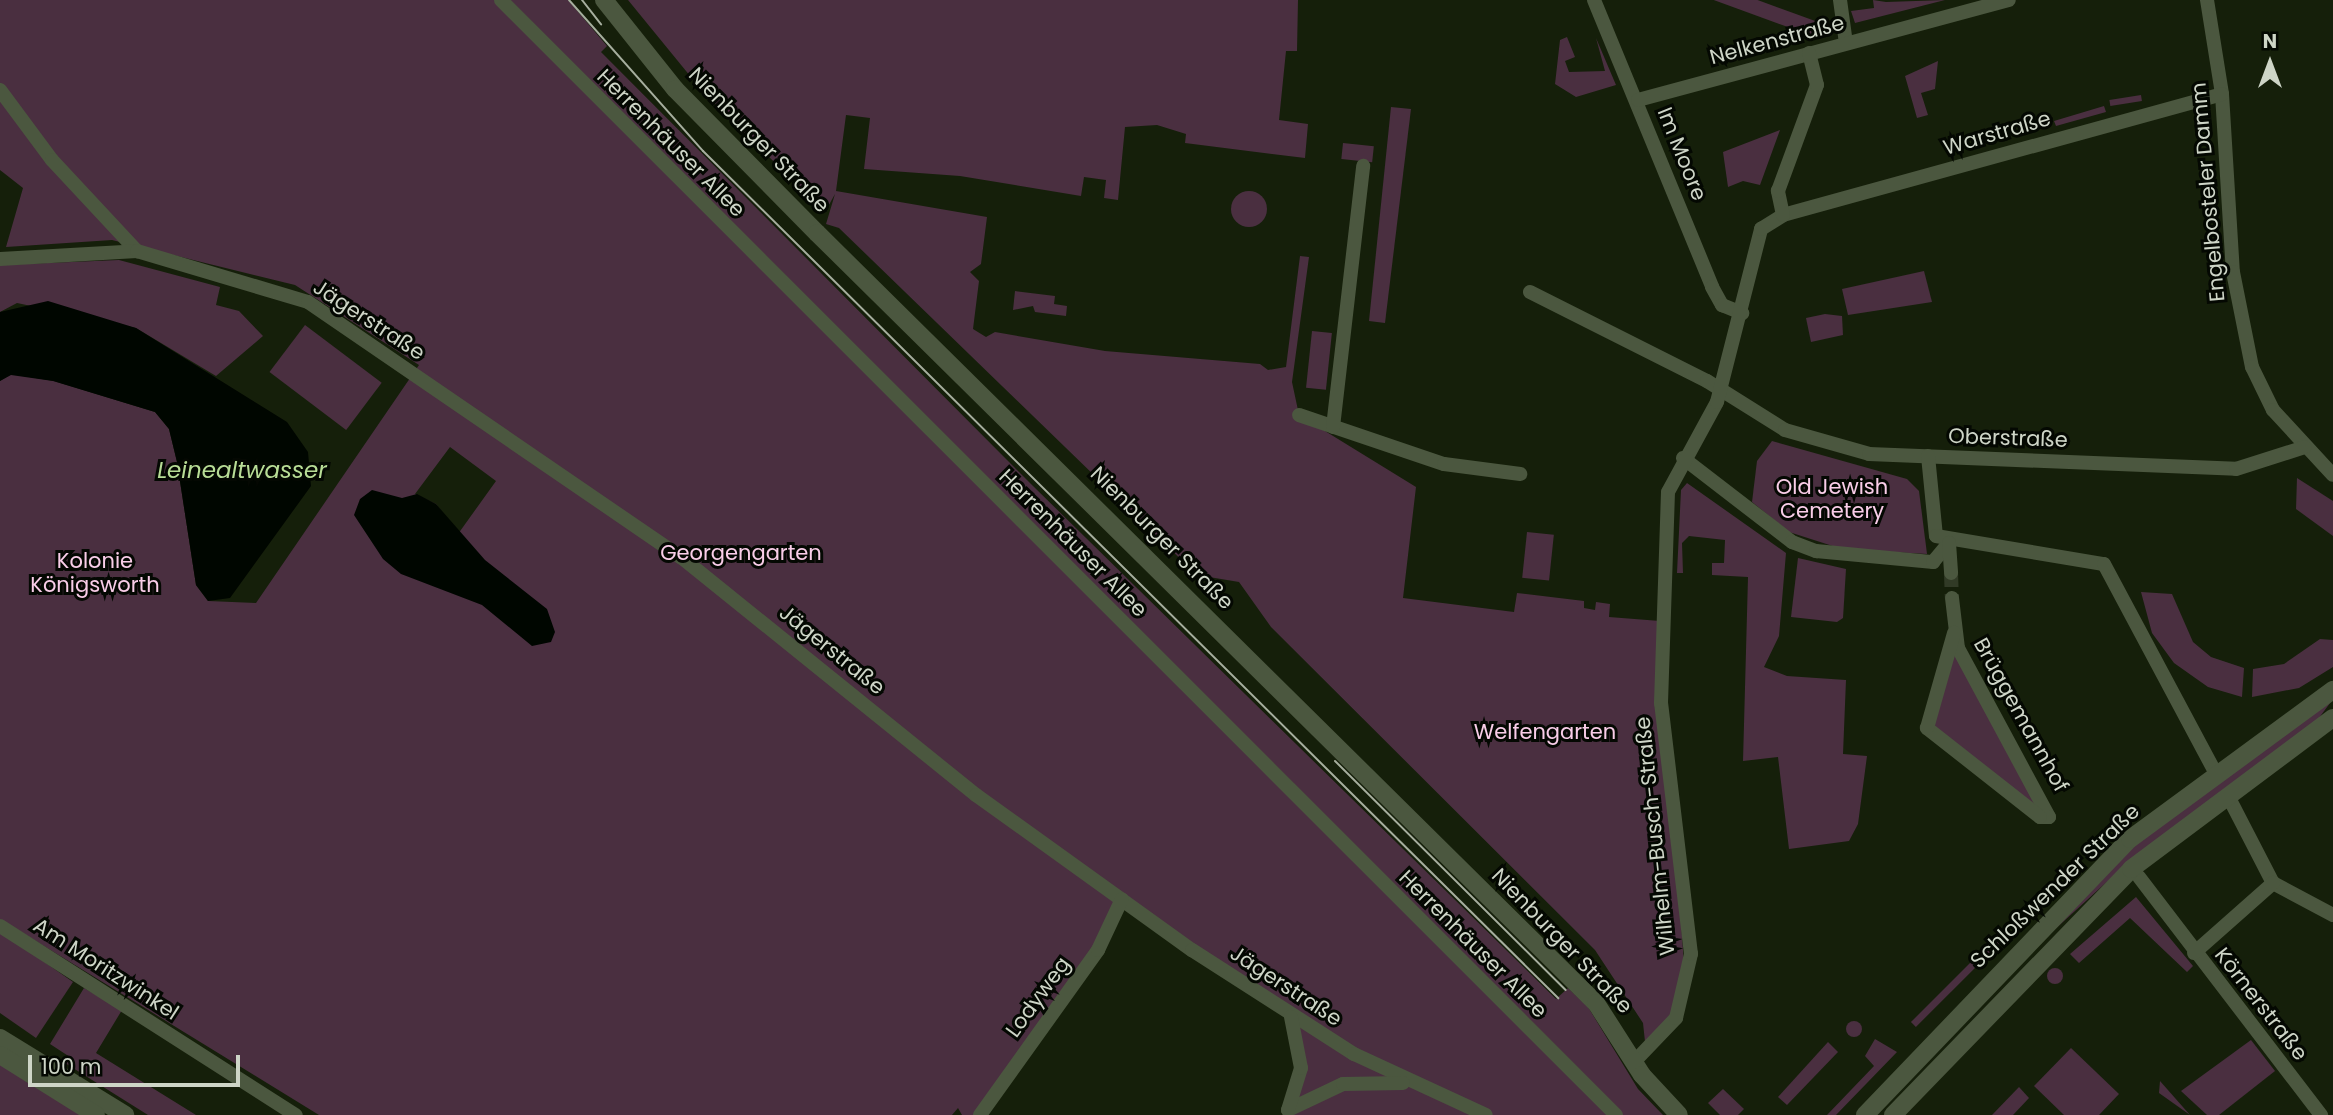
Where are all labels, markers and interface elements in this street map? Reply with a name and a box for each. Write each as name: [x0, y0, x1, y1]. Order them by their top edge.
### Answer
street label: Nelkenstraße: [1707, 10, 1847, 70]
north arrow: [2235, 28, 2305, 98]
text: N: [2263, 28, 2277, 55]
street label: Nienburger Straße: [683, 62, 835, 218]
street label: Herrenhäuser Allee: [592, 64, 750, 222]
street label: Engelbosteler Damm: [2186, 81, 2230, 303]
street label: Im Moore: [1652, 104, 1712, 204]
street label: Warstraße: [1940, 106, 2054, 160]
street label: Jägerstraße: [308, 274, 430, 366]
street label: Oberstraße: [1948, 423, 2068, 453]
water label: Leinealtwasser: [157, 456, 327, 484]
street label: Nienburger Straße: [1085, 461, 1239, 615]
street label: Herrenhäuser Allee: [994, 464, 1152, 622]
park label: Old Jewish Cemetery: [1776, 474, 1888, 524]
park label: Georgengarten: [660, 540, 822, 566]
park label: Kolonie Königsworth: [30, 548, 160, 598]
street label: Jägerstraße: [774, 600, 890, 700]
street label: Brüggemannhof: [1968, 634, 2074, 796]
street label: Wilhelm-Busch-Straße: [1630, 715, 1680, 957]
park label: Welfengarten: [1474, 719, 1616, 745]
street label: Schloßwender Straße: [1965, 799, 2145, 973]
street label: Nienburger Straße: [1486, 863, 1638, 1019]
street label: Herrenhäuser Allee: [1394, 865, 1552, 1023]
street label: Am Moritzwinkel: [29, 913, 183, 1025]
street label: Jägerstraße: [1225, 940, 1347, 1032]
street label: Körnerstraße: [2209, 943, 2313, 1065]
street label: Lodyweg: [1000, 952, 1076, 1042]
scale bar: [32, 1042, 243, 1086]
text: 100 m: [41, 1052, 101, 1081]

